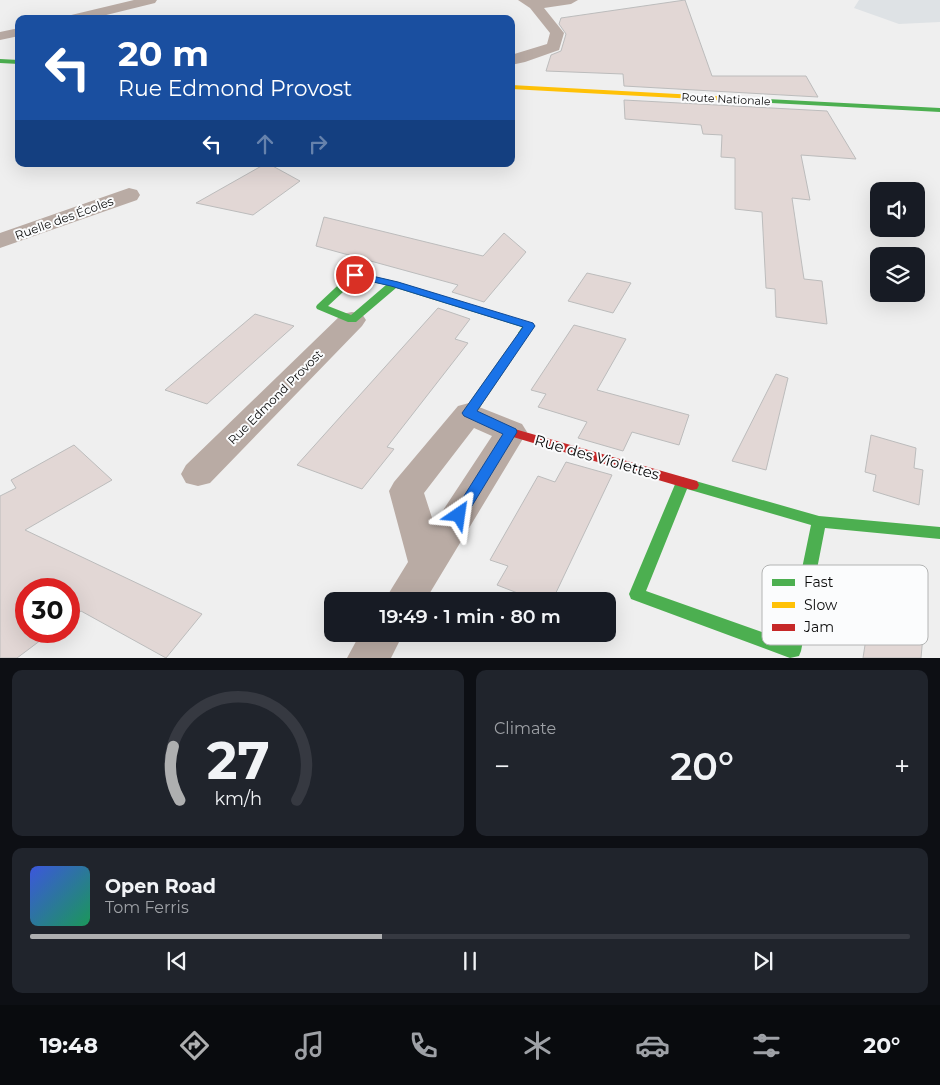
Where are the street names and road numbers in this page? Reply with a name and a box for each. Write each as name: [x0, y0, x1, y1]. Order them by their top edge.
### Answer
street label: Route Nationale: [681, 90, 771, 108]
street label: Ruelle des Écoles: [13, 193, 115, 243]
street label: Rue Edmond Provost: [225, 346, 326, 447]
street label: Rue des Violettes: [532, 430, 662, 484]

